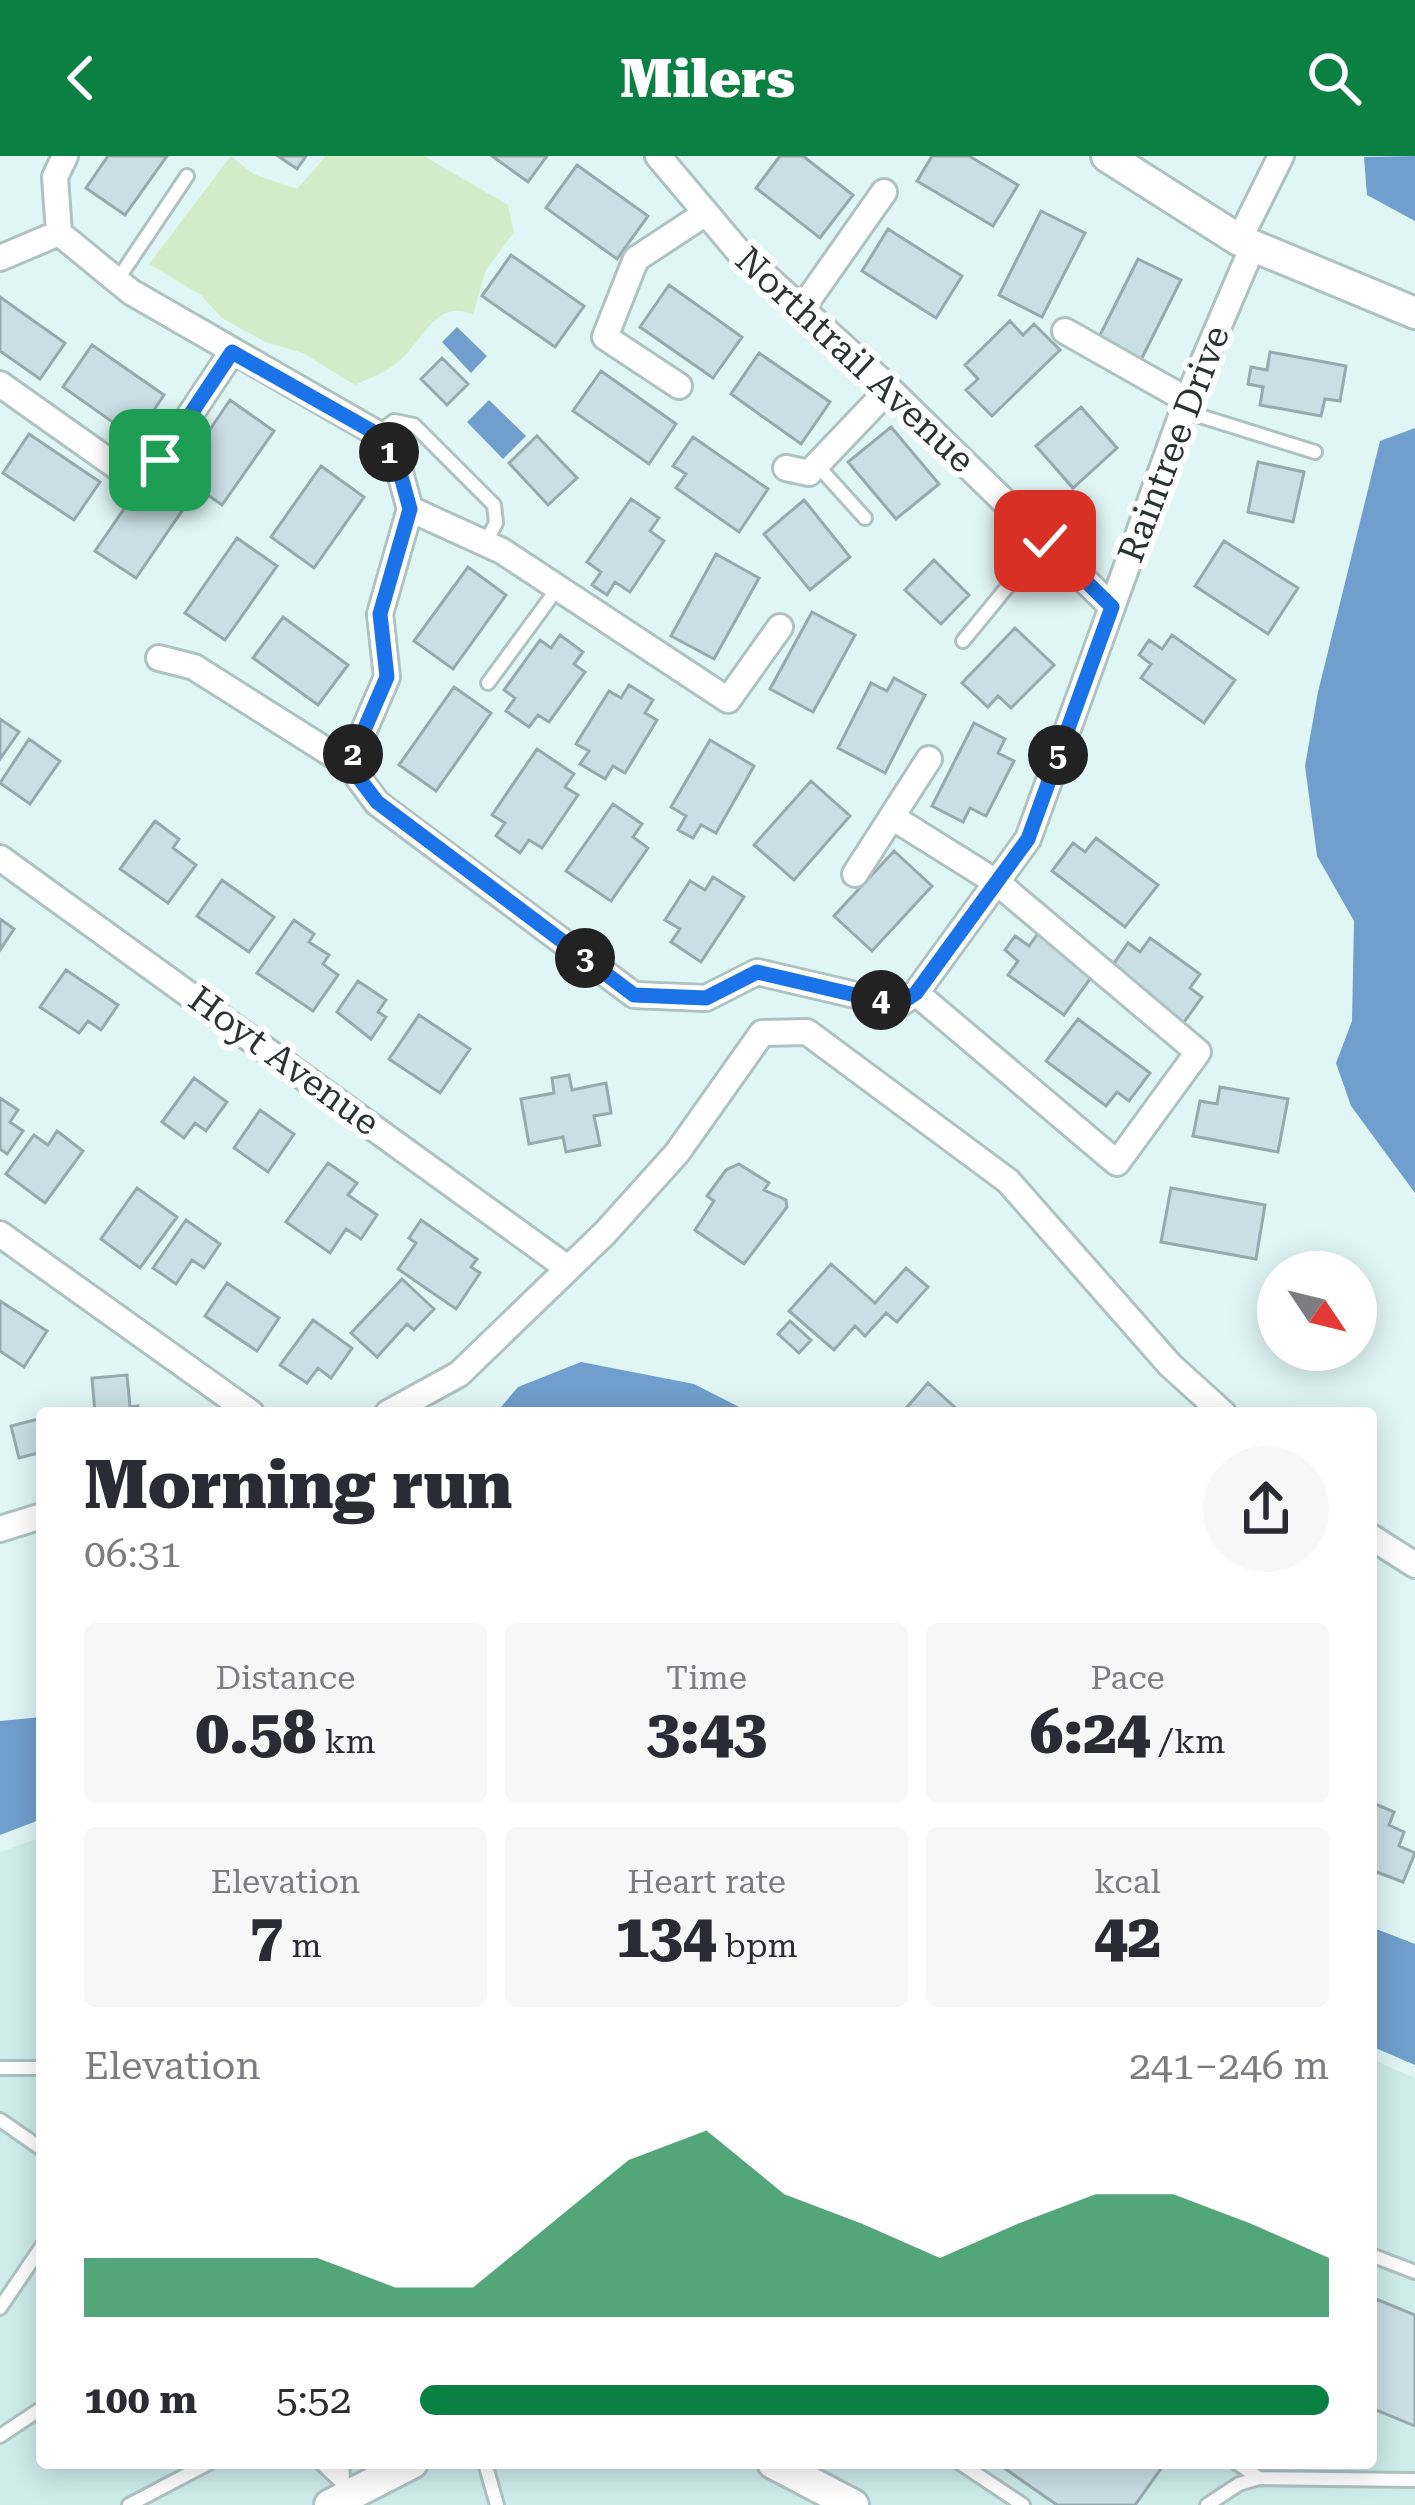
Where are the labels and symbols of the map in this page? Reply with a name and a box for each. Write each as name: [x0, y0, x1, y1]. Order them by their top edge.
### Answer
street label: Northtrail Avenue: [727, 239, 983, 481]
street label: Raintree Drive: [1110, 320, 1238, 568]
pin: [109, 409, 211, 511]
pin: 1: [359, 422, 419, 482]
pin: [994, 490, 1096, 592]
pin: 2: [323, 724, 383, 784]
pin: 5: [1028, 725, 1088, 785]
pin: 3: [555, 928, 615, 988]
pin: 4: [851, 970, 911, 1030]
street label: Hoyt Avenue: [181, 978, 387, 1144]
north arrow: [1257, 1251, 1377, 1371]

